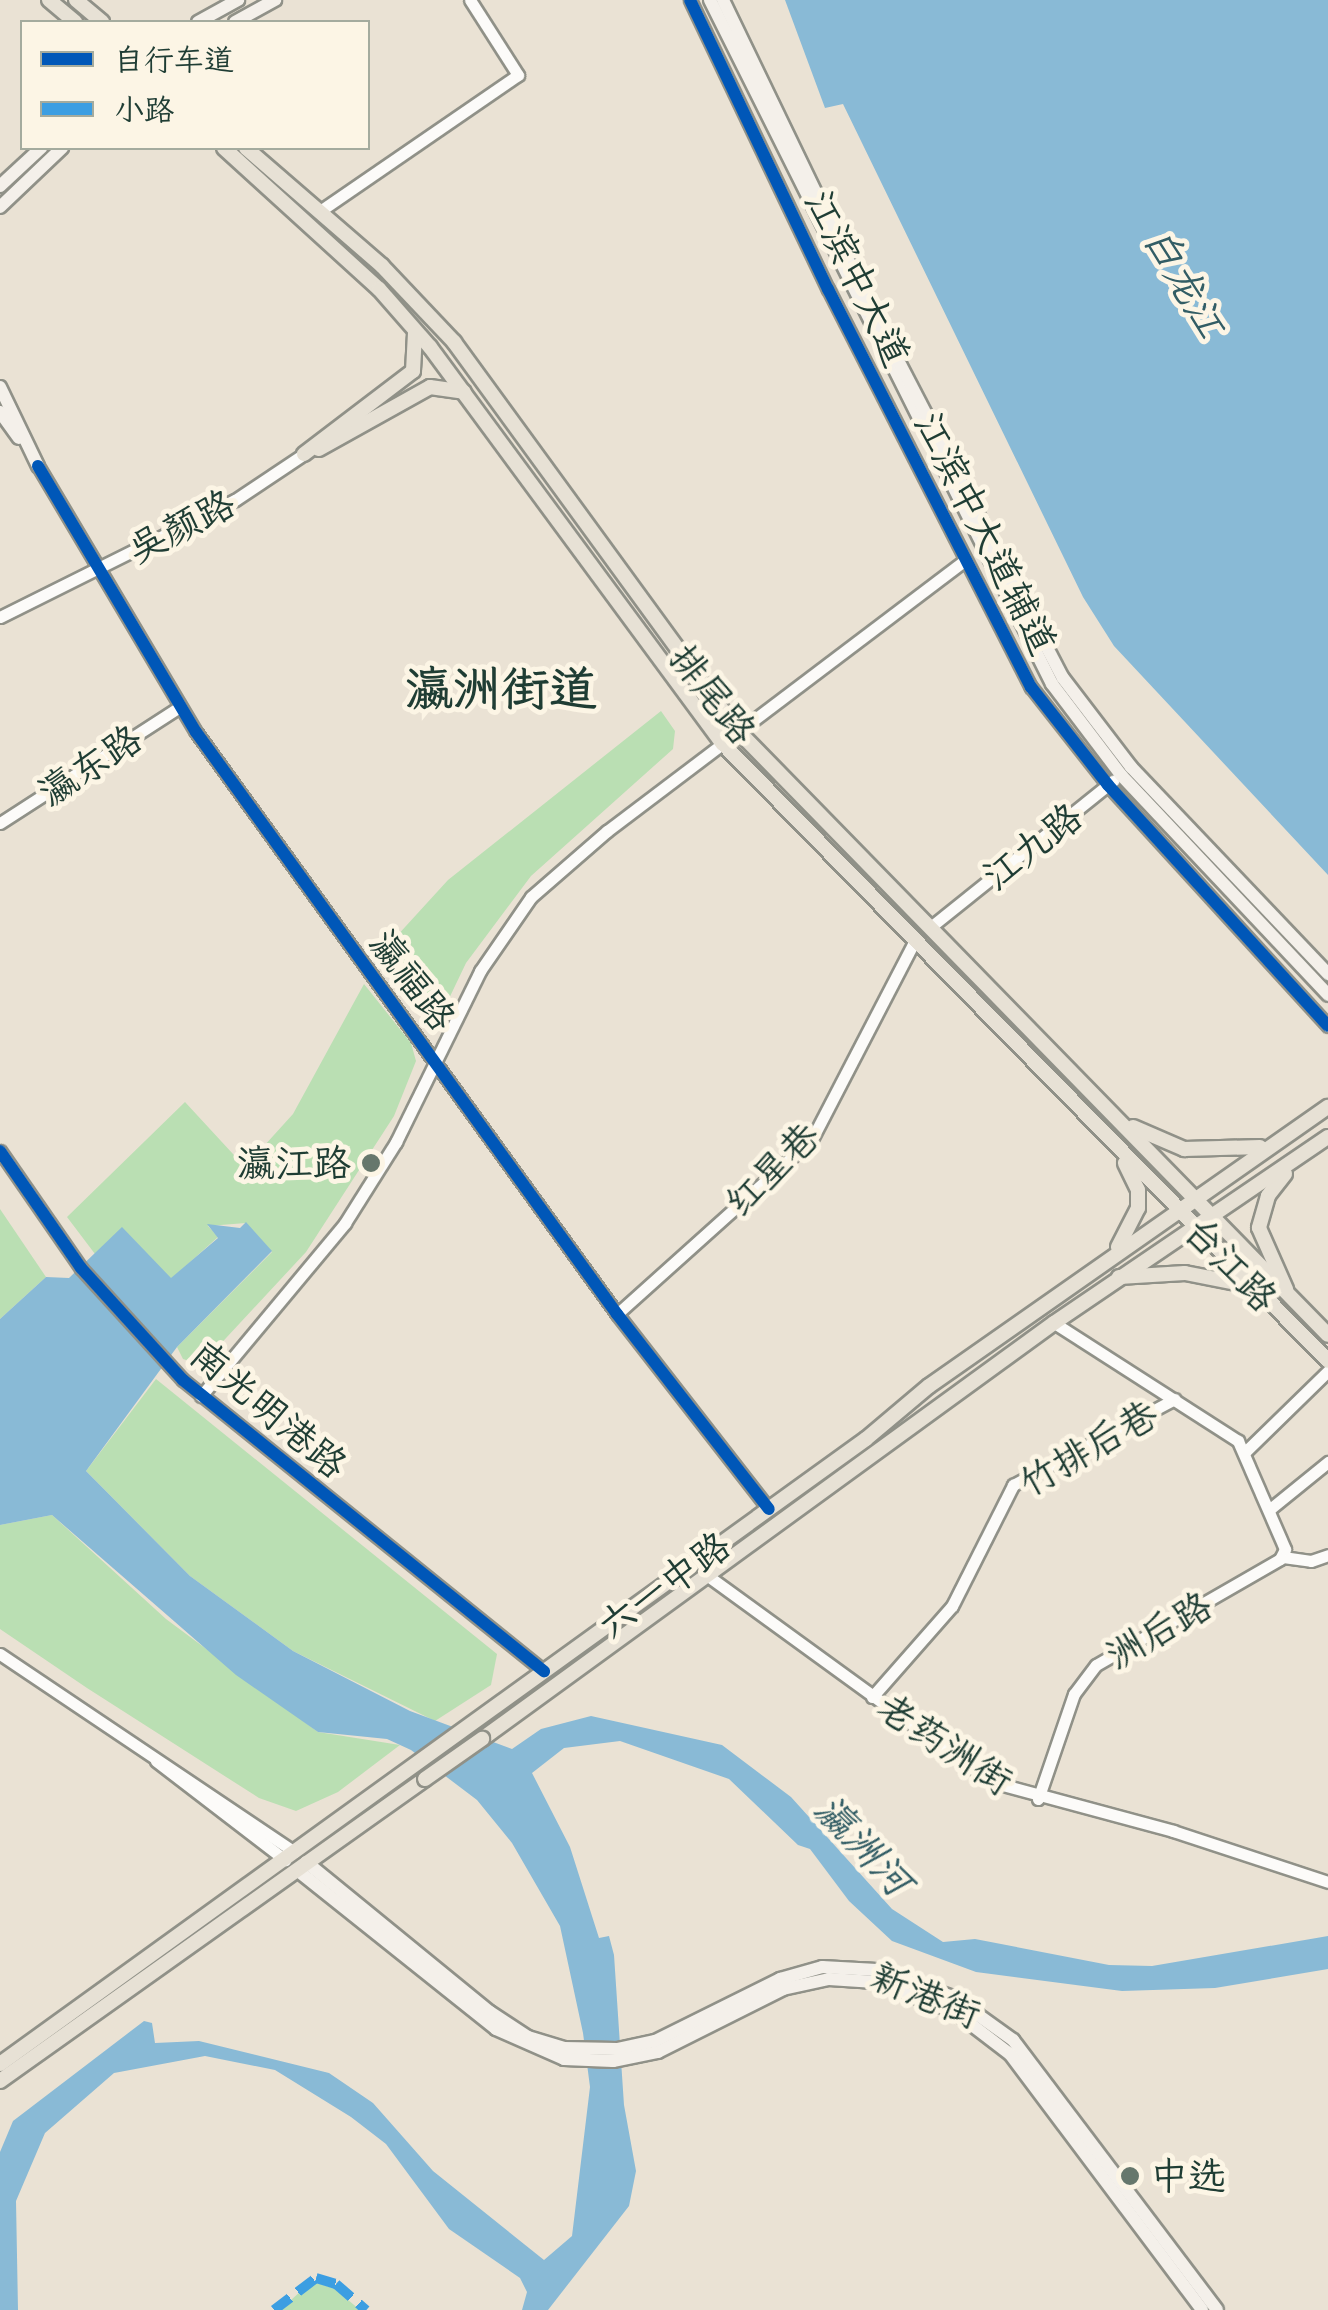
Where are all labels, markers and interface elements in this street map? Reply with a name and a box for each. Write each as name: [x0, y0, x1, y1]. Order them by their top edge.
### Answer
legend: [20, 20, 370, 150]
text: 自行车道: [114, 39, 234, 80]
text: 小路: [114, 89, 174, 130]
street label: 江滨中大道: [796, 183, 920, 373]
water label: 白龙江: [1134, 218, 1236, 346]
street label: 江滨中大道辅道: [905, 404, 1067, 662]
street label: 吴颜路: [120, 480, 242, 572]
street label: 排尾路: [660, 635, 766, 753]
district label: 瀛洲街道: [405, 660, 597, 718]
street label: 瀛东路: [30, 715, 150, 815]
street label: 江九路: [973, 793, 1091, 899]
street label: 瀛福路: [360, 921, 466, 1039]
street label: 红星巷: [716, 1113, 828, 1225]
place label: 瀛江路: [237, 1140, 351, 1186]
marker: 瀛江路: [360, 1152, 382, 1174]
street label: 台江路: [1175, 1207, 1287, 1321]
street label: 南光明港路: [182, 1330, 356, 1488]
street label: 竹排后巷: [1011, 1390, 1165, 1506]
street label: 六一中路: [589, 1522, 739, 1648]
street label: 洲后路: [1098, 1582, 1220, 1678]
street label: 老药洲街: [869, 1683, 1021, 1805]
water label: 瀛洲河: [806, 1785, 922, 1905]
street label: 新港街: [865, 1953, 987, 2037]
place label: 中选: [1150, 2153, 1226, 2199]
marker: 中选: [1119, 2165, 1141, 2187]

